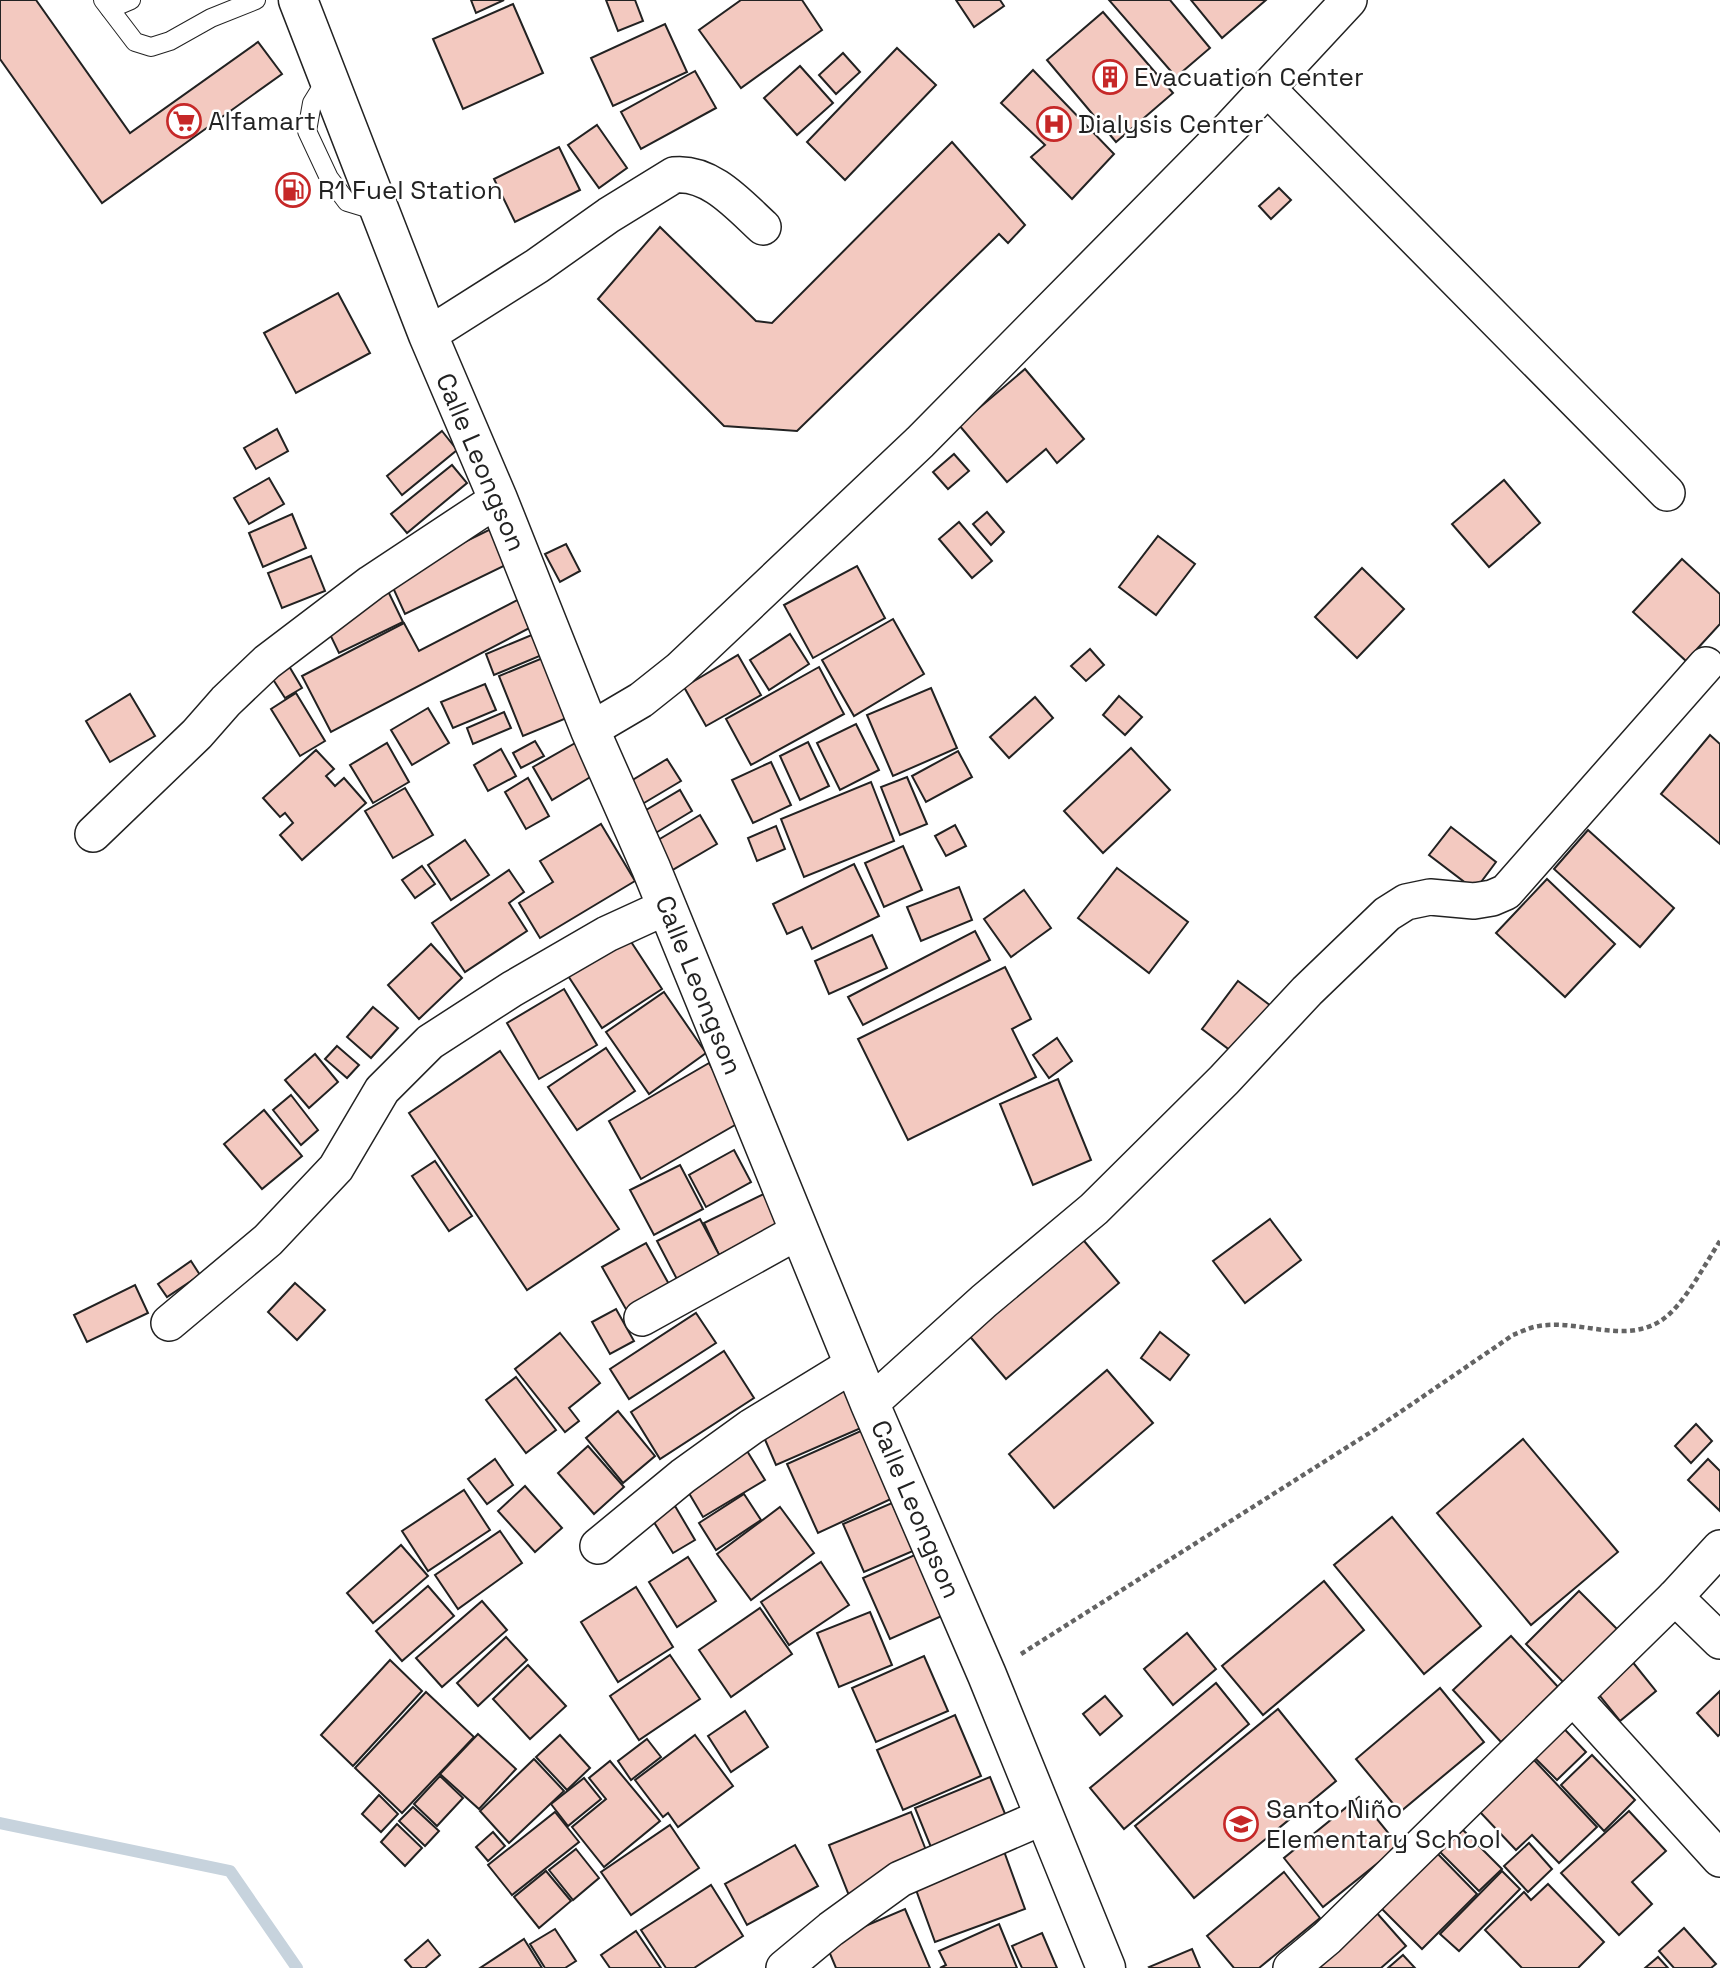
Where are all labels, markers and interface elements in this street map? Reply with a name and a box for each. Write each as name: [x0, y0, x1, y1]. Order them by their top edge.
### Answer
building icon: Evacuation Center: [1091, 58, 1129, 96]
place label: Evacuation Center: [1134, 60, 1364, 94]
supermarket icon: Alfamart: [165, 102, 203, 140]
place label: Alfamart: [208, 104, 316, 138]
hospital icon: Dialysis Center: [1035, 105, 1073, 143]
place label: Dialysis Center: [1078, 107, 1264, 141]
fuel station icon: R1 Fuel Station: [274, 171, 312, 209]
place label: R1 Fuel Station: [318, 173, 503, 207]
street label: Calle Leongson: [428, 368, 534, 556]
street label: Calle Leongson: [648, 890, 750, 1080]
street label: Calle Leongson: [863, 1415, 969, 1603]
place label: Santo Niño Elementary School: [1266, 1792, 1501, 1856]
school or university icon: Santo Niño Elementary School: [1222, 1805, 1260, 1843]

